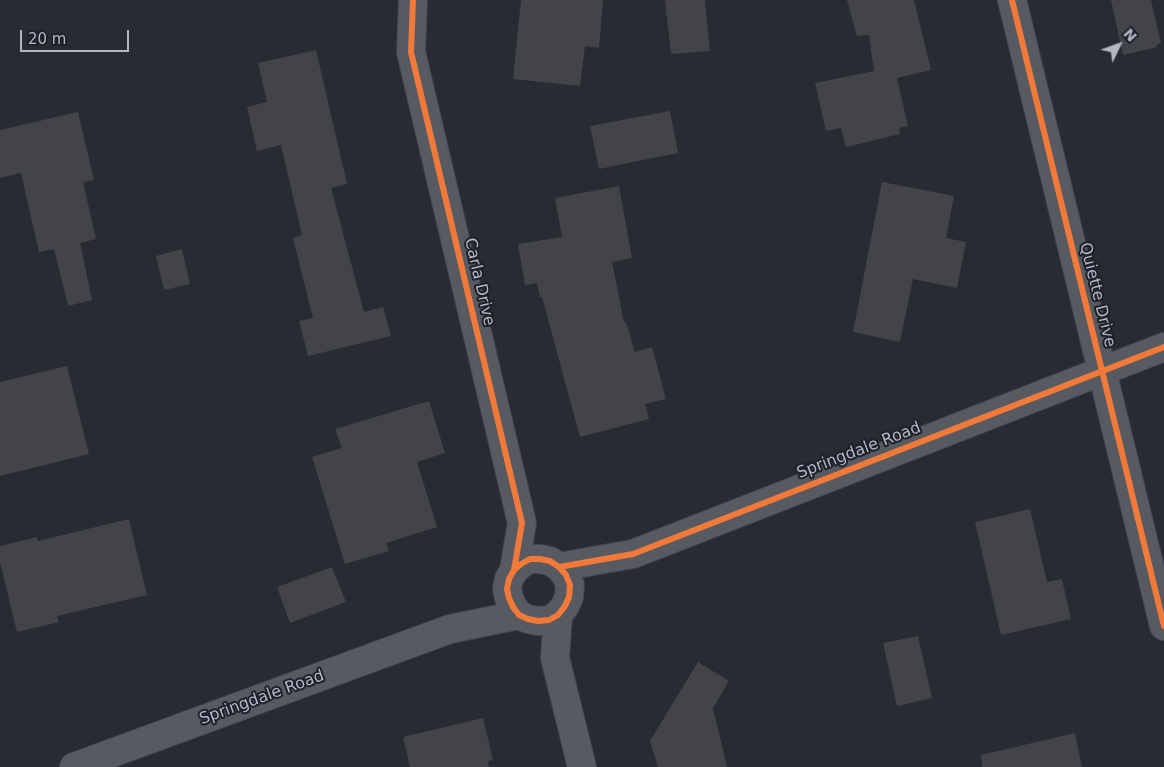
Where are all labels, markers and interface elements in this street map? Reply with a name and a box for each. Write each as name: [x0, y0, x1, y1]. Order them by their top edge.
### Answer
scale bar: [22, 20, 131, 52]
north arrow: [1094, 20, 1144, 70]
text: N: [1120, 25, 1140, 45]
text: 20 m: [28, 30, 66, 48]
street label: Carla Drive: [460, 236, 498, 328]
street label: Quiette Drive: [1075, 241, 1119, 349]
street label: Springdale Road: [794, 419, 924, 483]
street label: Springdale Road: [197, 667, 327, 729]

